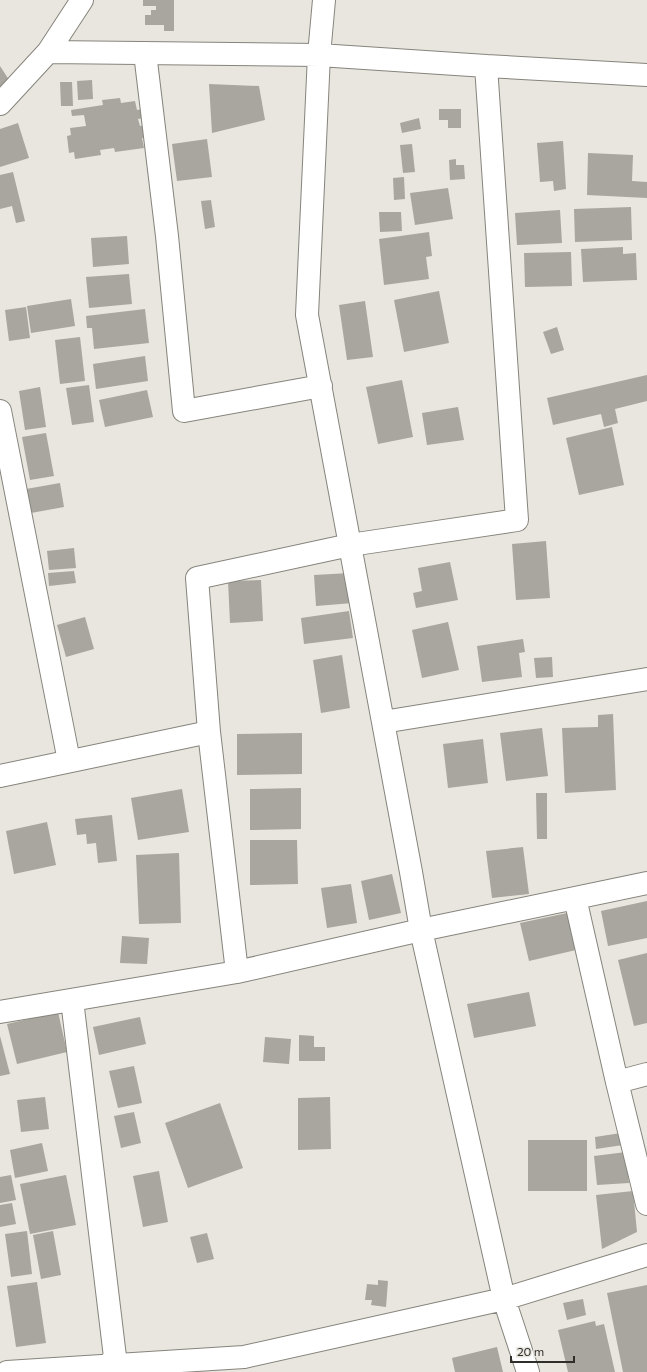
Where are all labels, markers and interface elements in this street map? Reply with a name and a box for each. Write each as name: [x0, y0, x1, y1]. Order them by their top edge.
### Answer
scale bar: [511, 1338, 574, 1364]
text: 20 m: [517, 1344, 544, 1358]

